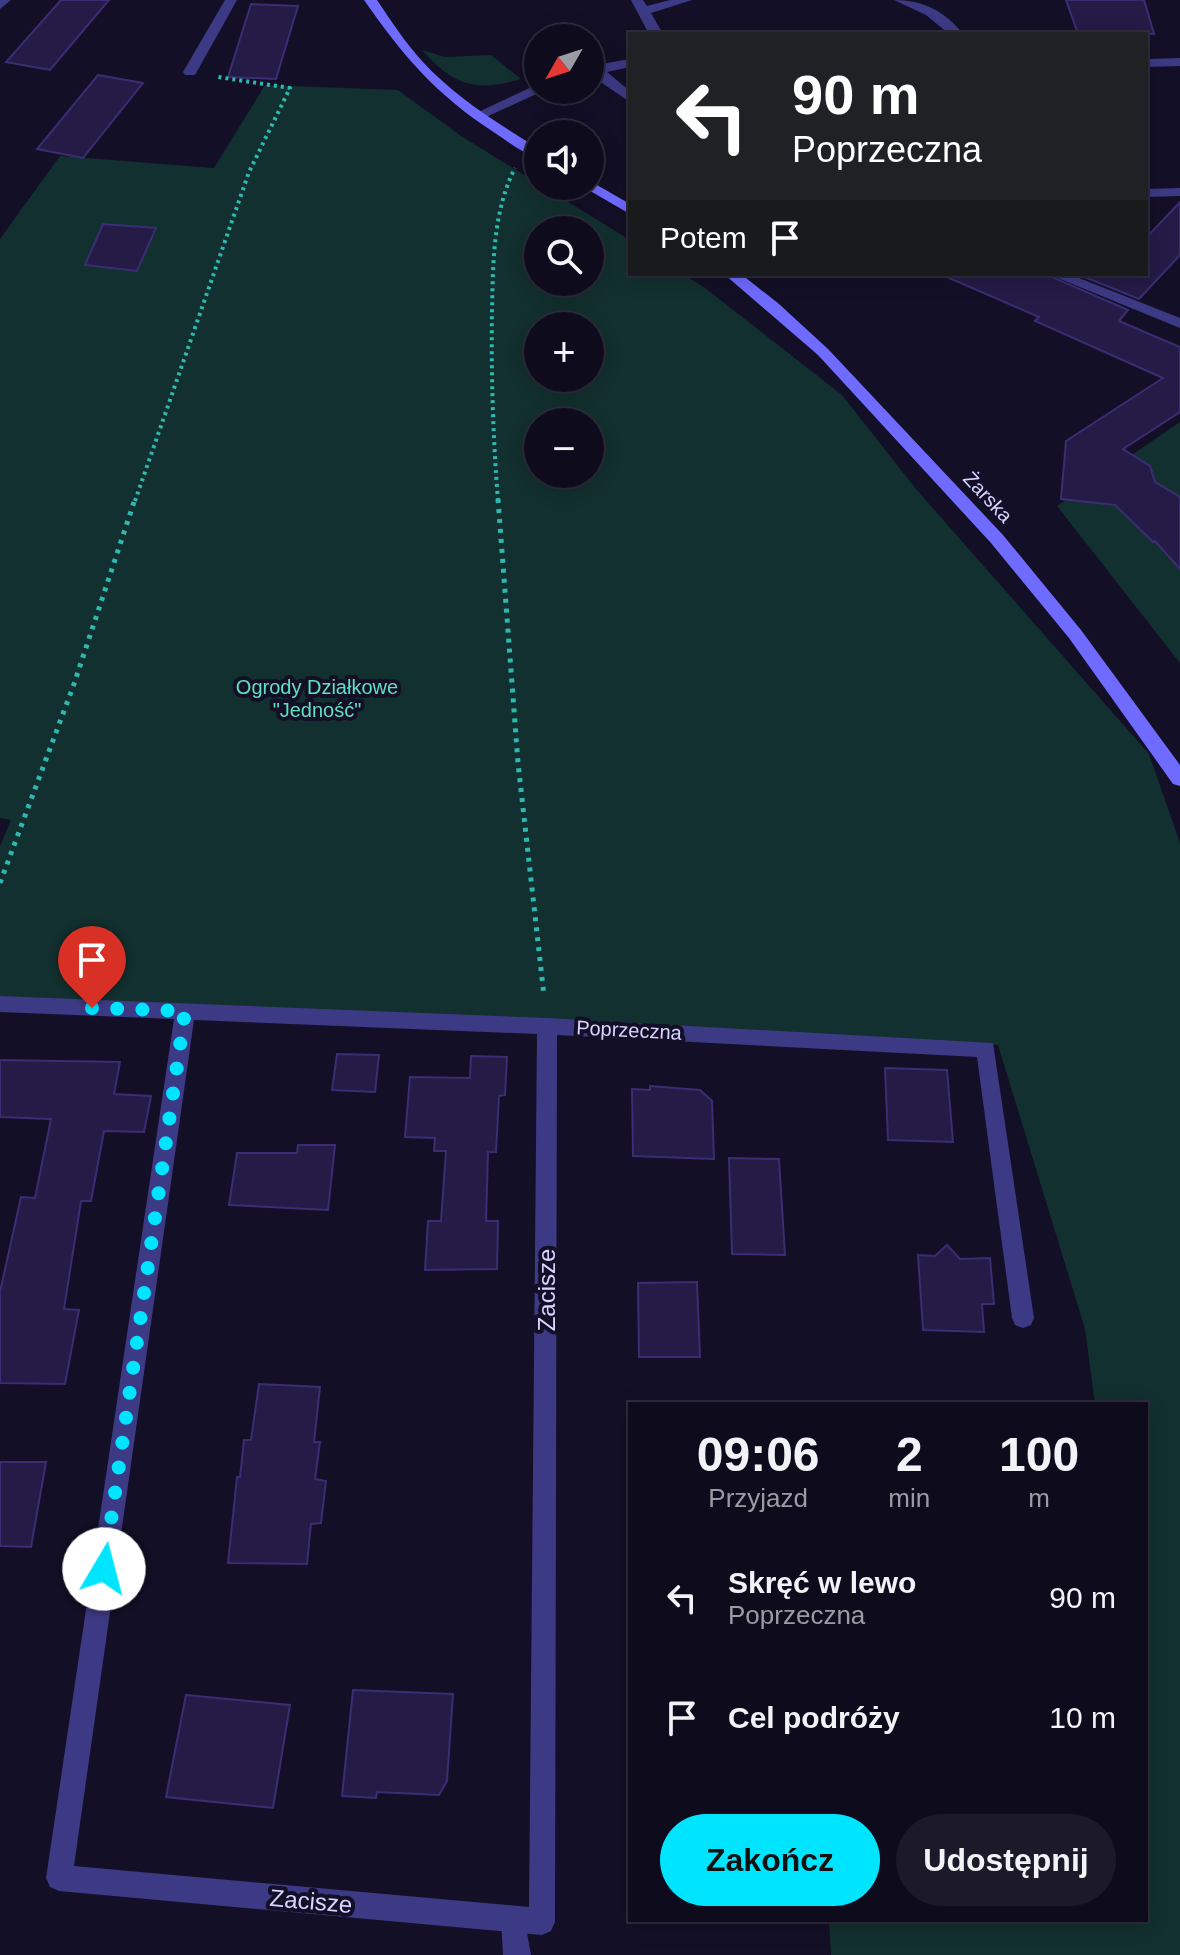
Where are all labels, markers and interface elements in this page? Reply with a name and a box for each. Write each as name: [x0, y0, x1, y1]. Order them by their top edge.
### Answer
north arrow: [524, 24, 604, 104]
map controls: [524, 24, 604, 488]
text: 90 m: [792, 63, 920, 126]
icon: left: [660, 64, 764, 168]
button: sound: [524, 120, 604, 200]
text: Poprzeczna: [792, 129, 982, 170]
button: search: [524, 216, 604, 296]
icon: arrive: [763, 216, 807, 260]
text: Potem: [660, 221, 747, 254]
button: +: [524, 312, 604, 392]
button: −: [524, 408, 604, 488]
street label: Żarska: [959, 467, 1017, 527]
park label: Ogrody Działkowe "Jedność": [236, 676, 398, 721]
pin: [58, 926, 126, 1008]
icon: arrive: [70, 938, 114, 982]
street label: Poprzeczna: [576, 1016, 683, 1044]
street label: Zacisze: [533, 1249, 560, 1331]
text: 09:06: [697, 1428, 820, 1481]
text: 2: [896, 1428, 923, 1481]
text: 100: [999, 1428, 1079, 1481]
text: Przyjazd: [708, 1483, 808, 1513]
text: min: [888, 1483, 930, 1513]
text: m: [1028, 1483, 1050, 1513]
position arrow: [62, 1527, 146, 1611]
text: Skręć w lewo: [728, 1566, 916, 1599]
icon: left: [660, 1576, 704, 1620]
text: 90 m: [1049, 1581, 1116, 1614]
text: Poprzeczna: [728, 1600, 865, 1630]
icon: arrive: [660, 1696, 704, 1740]
text: Cel podróży: [728, 1701, 900, 1734]
text: 10 m: [1049, 1701, 1116, 1734]
button: Zakończ: [660, 1814, 880, 1906]
button: Udostępnij: [896, 1814, 1116, 1906]
street label: Zacisze: [269, 1884, 353, 1918]

